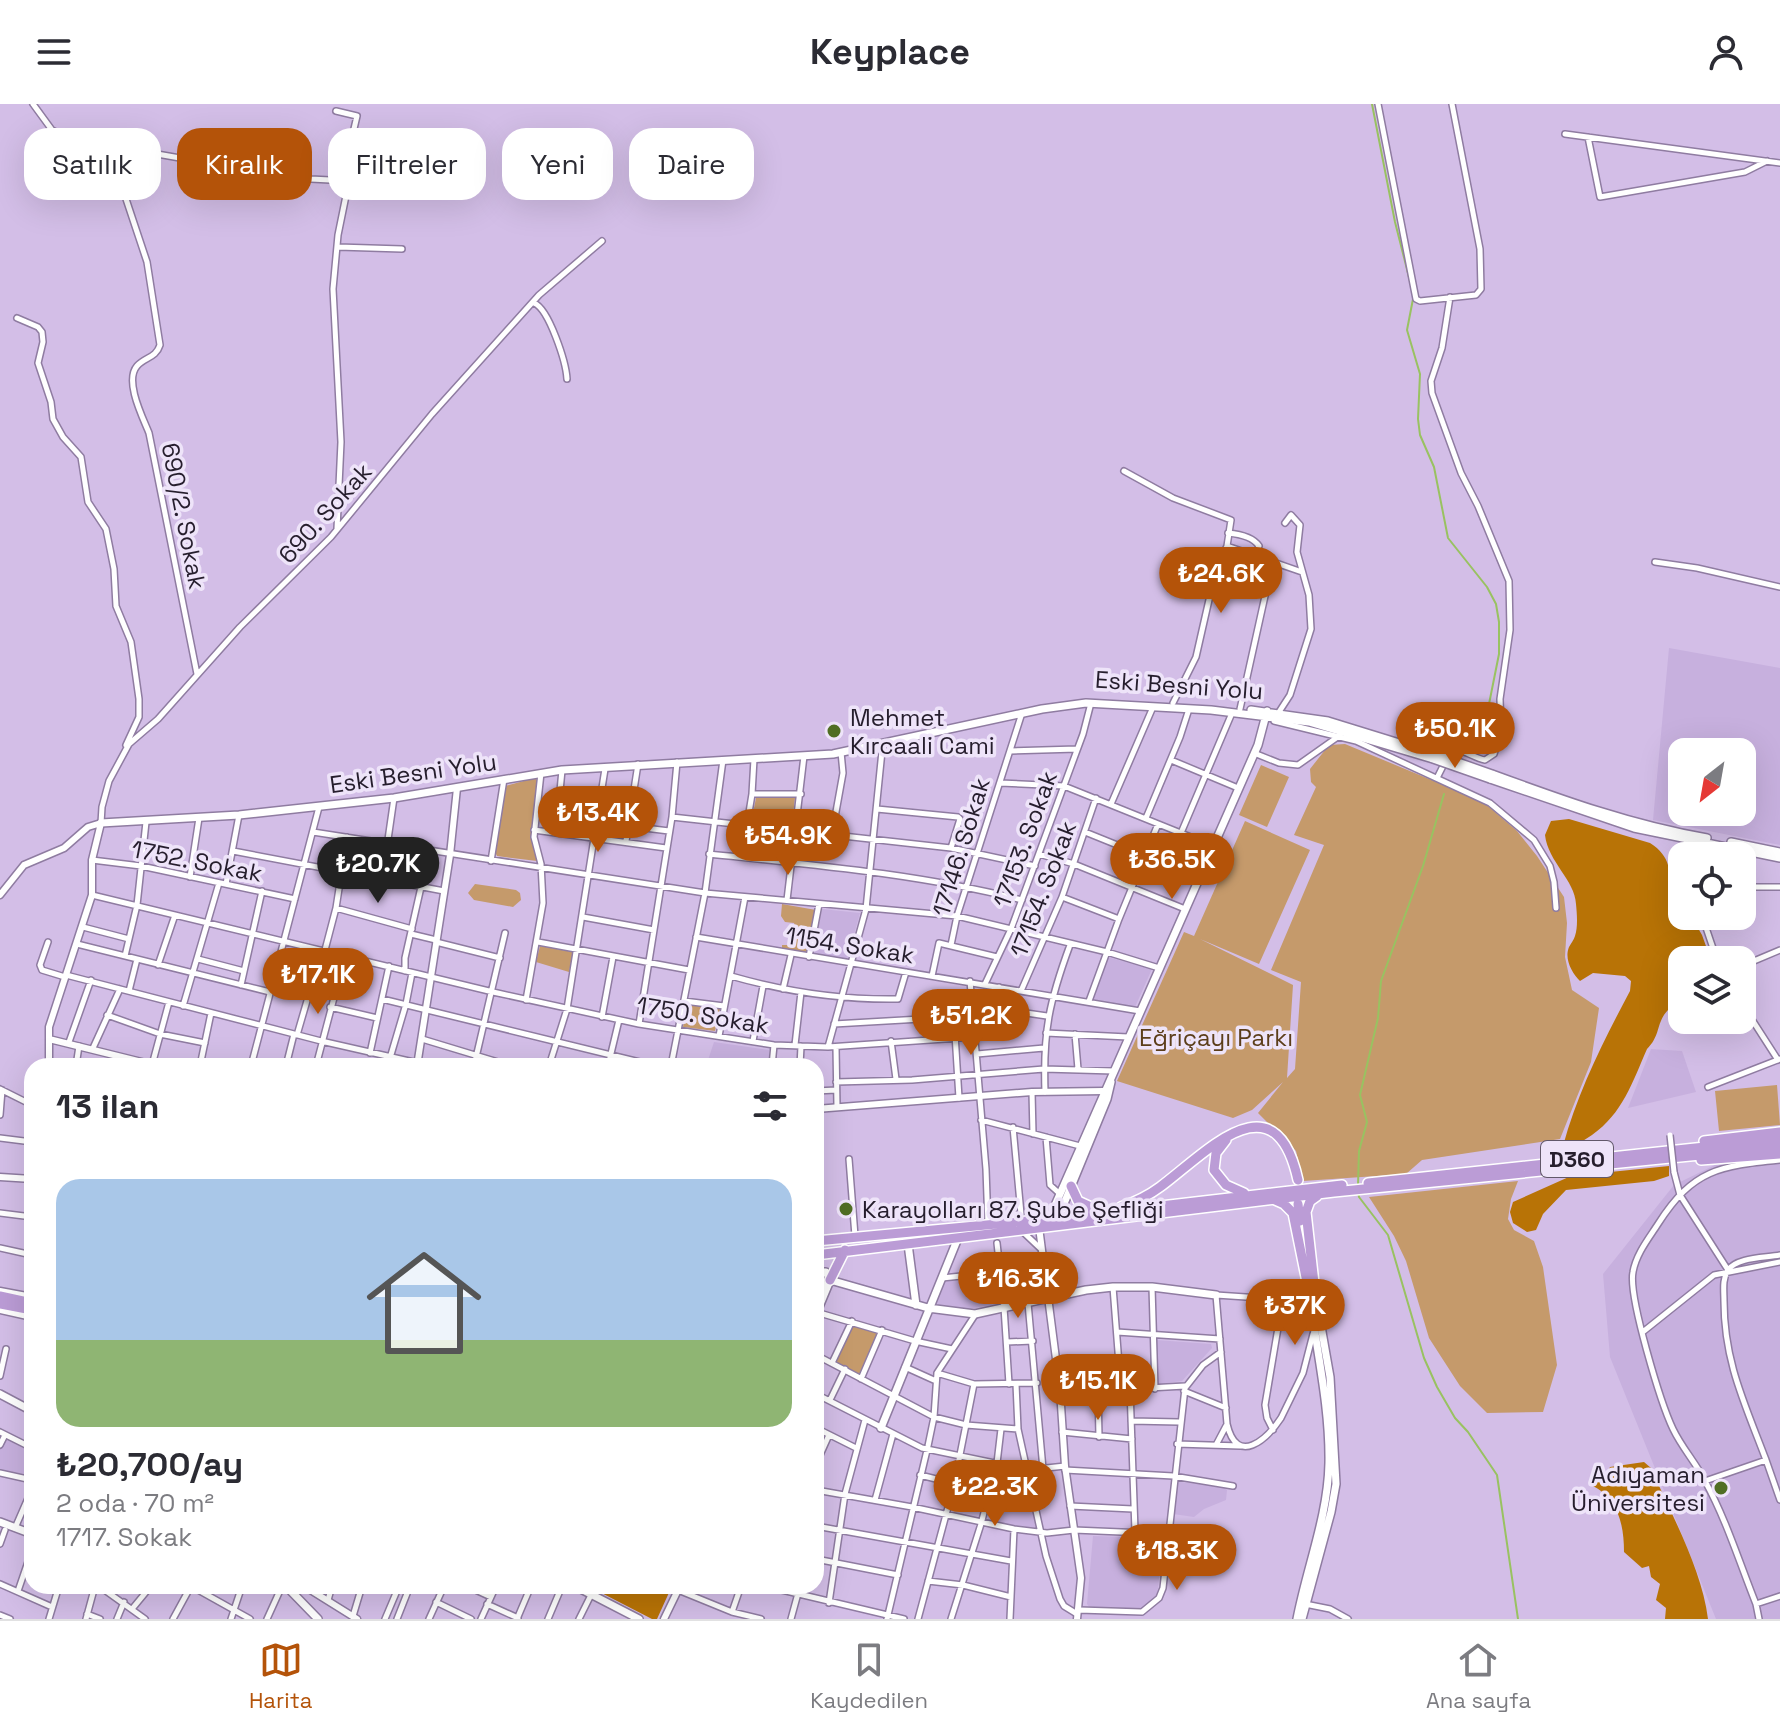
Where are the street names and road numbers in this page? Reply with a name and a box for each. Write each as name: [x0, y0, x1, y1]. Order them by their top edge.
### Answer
street label: 690/2. Sokak: [155, 440, 213, 592]
street label: 690. Sokak: [272, 456, 378, 570]
street label: Eski Besni Yolu: [1094, 664, 1264, 706]
street label: Eski Besni Yolu: [328, 746, 498, 800]
street label: 17153. Sokak: [986, 767, 1064, 911]
street label: 17146. Sokak: [925, 774, 997, 920]
street label: 17154. Sokak: [1003, 817, 1083, 961]
street label: 1752. Sokak: [129, 833, 265, 889]
street label: 1154. Sokak: [783, 920, 917, 970]
street label: 1750. Sokak: [635, 989, 771, 1041]
road number: D360: [1541, 1141, 1613, 1177]

